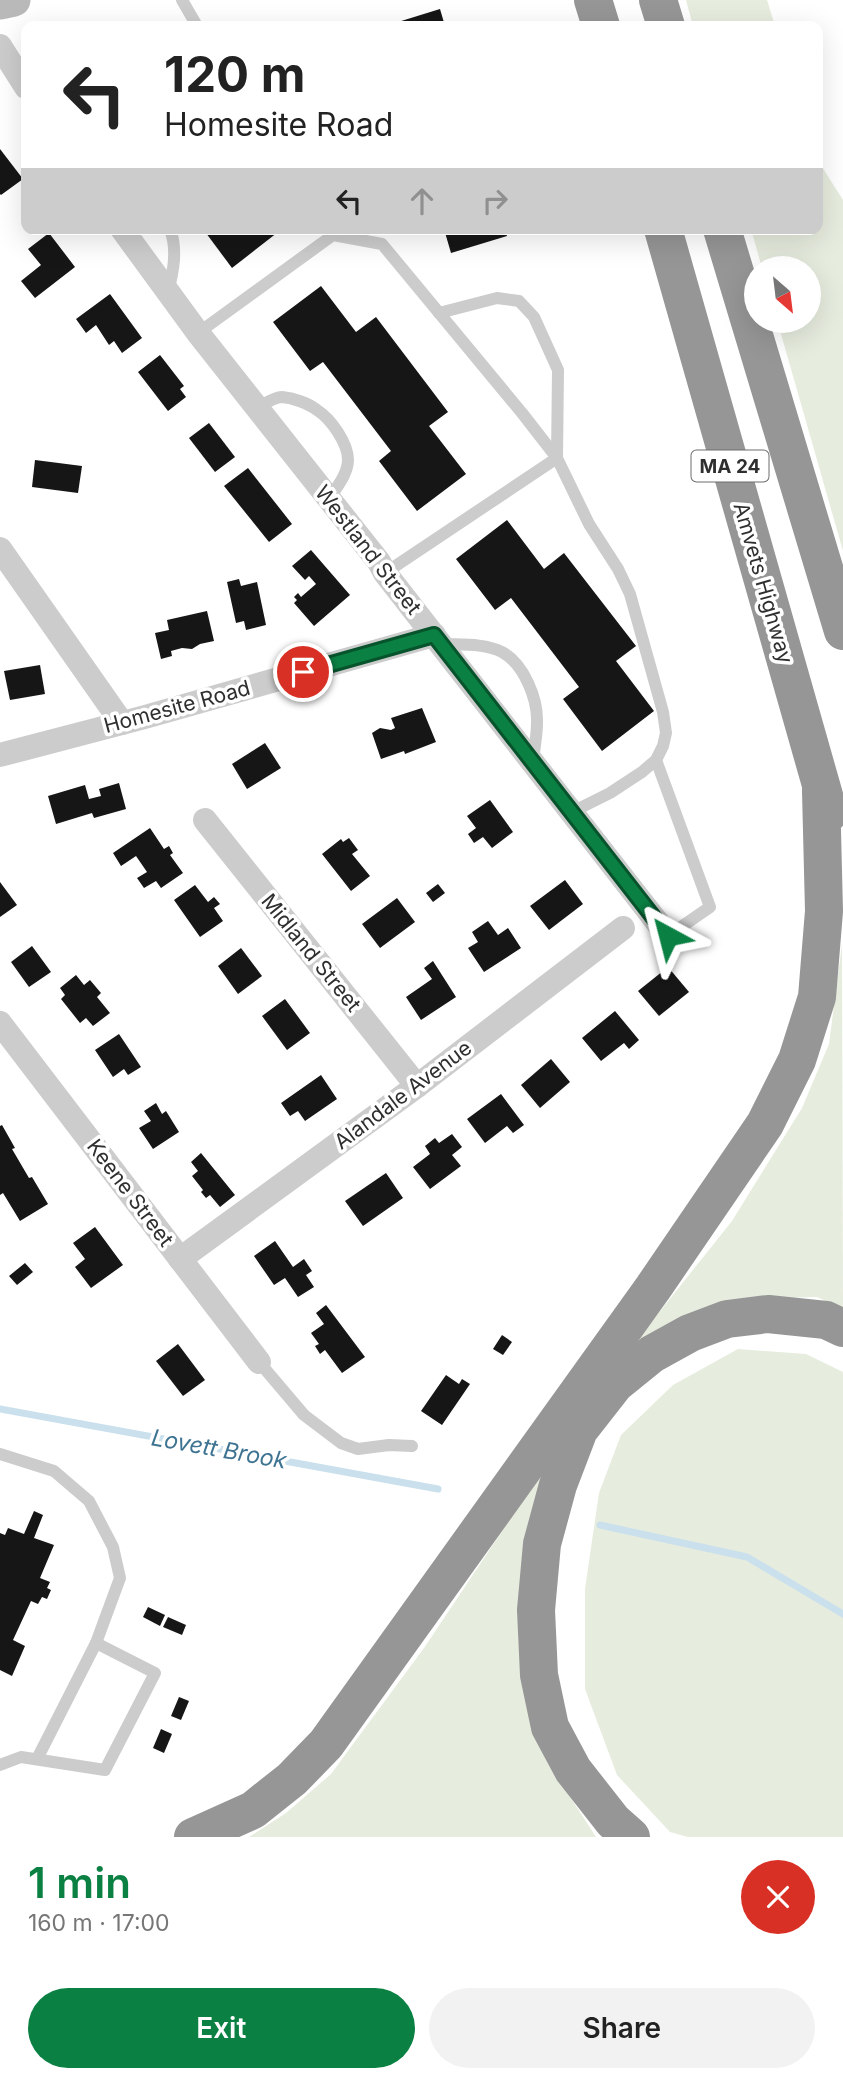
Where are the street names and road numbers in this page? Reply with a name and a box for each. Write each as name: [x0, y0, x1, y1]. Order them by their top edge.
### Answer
road number: MA 24: [692, 450, 768, 481]
street label: Westland Street: [310, 480, 427, 619]
street label: Amvets Highway: [729, 499, 798, 666]
street label: Homesite Road: [101, 675, 253, 738]
street label: Midland Street: [256, 889, 367, 1017]
street label: Alandale Avenue: [329, 1035, 476, 1154]
street label: Keene Street: [82, 1134, 179, 1251]

